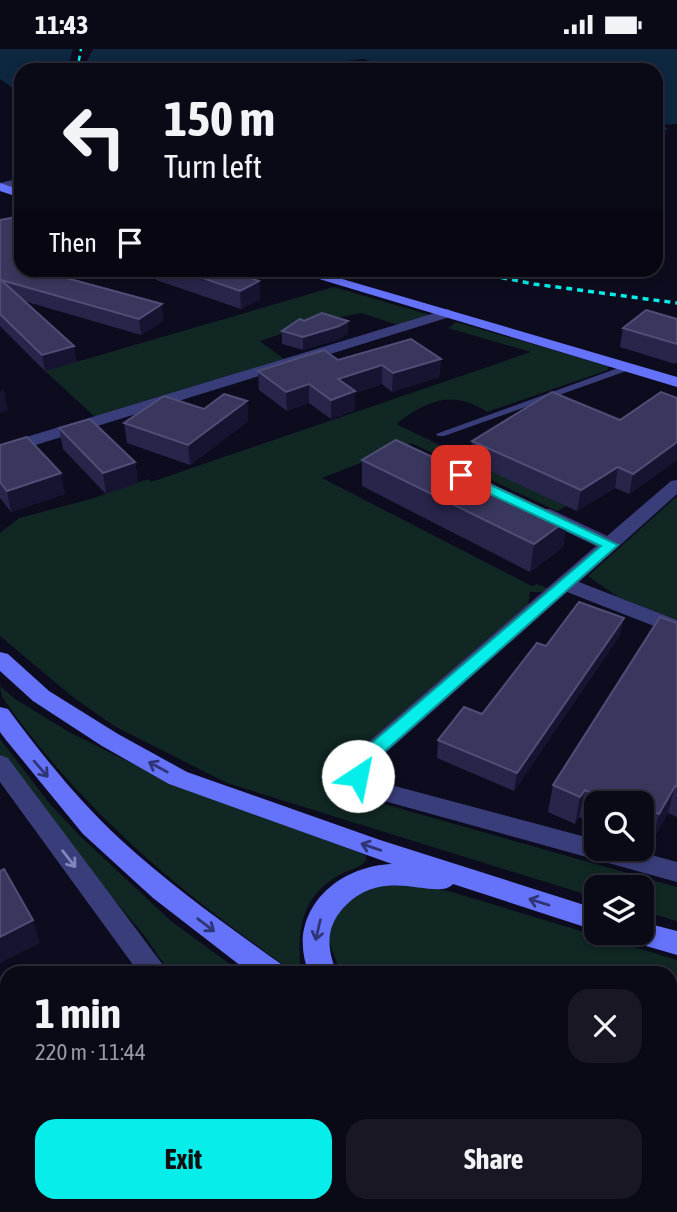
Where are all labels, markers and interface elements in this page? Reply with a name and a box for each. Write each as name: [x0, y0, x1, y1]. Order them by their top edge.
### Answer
text: 11:43: [35, 10, 89, 40]
text: 150 m: [164, 90, 275, 146]
icon: left: [49, 91, 140, 182]
text: Turn left: [164, 148, 262, 185]
icon: arrive: [111, 224, 149, 262]
text: Then: [49, 228, 97, 258]
pin: [431, 445, 491, 505]
icon: arrive: [442, 456, 480, 494]
position arrow: [321, 739, 395, 813]
one-way arrow: [33, 760, 49, 778]
one-way arrow: [149, 760, 169, 774]
map controls: [584, 791, 654, 945]
button: search: [584, 791, 654, 861]
one-way arrow: [360, 840, 382, 852]
one-way arrow: [62, 849, 77, 868]
button: layers: [584, 875, 654, 945]
one-way arrow: [529, 895, 551, 908]
one-way arrow: [196, 917, 215, 932]
one-way arrow: [311, 918, 324, 941]
text: 1 min: [35, 989, 121, 1037]
button: close: [568, 989, 642, 1063]
text: 220 m · 11:44: [35, 1039, 146, 1065]
button: Exit: [35, 1119, 332, 1199]
button: Share: [346, 1119, 642, 1199]

